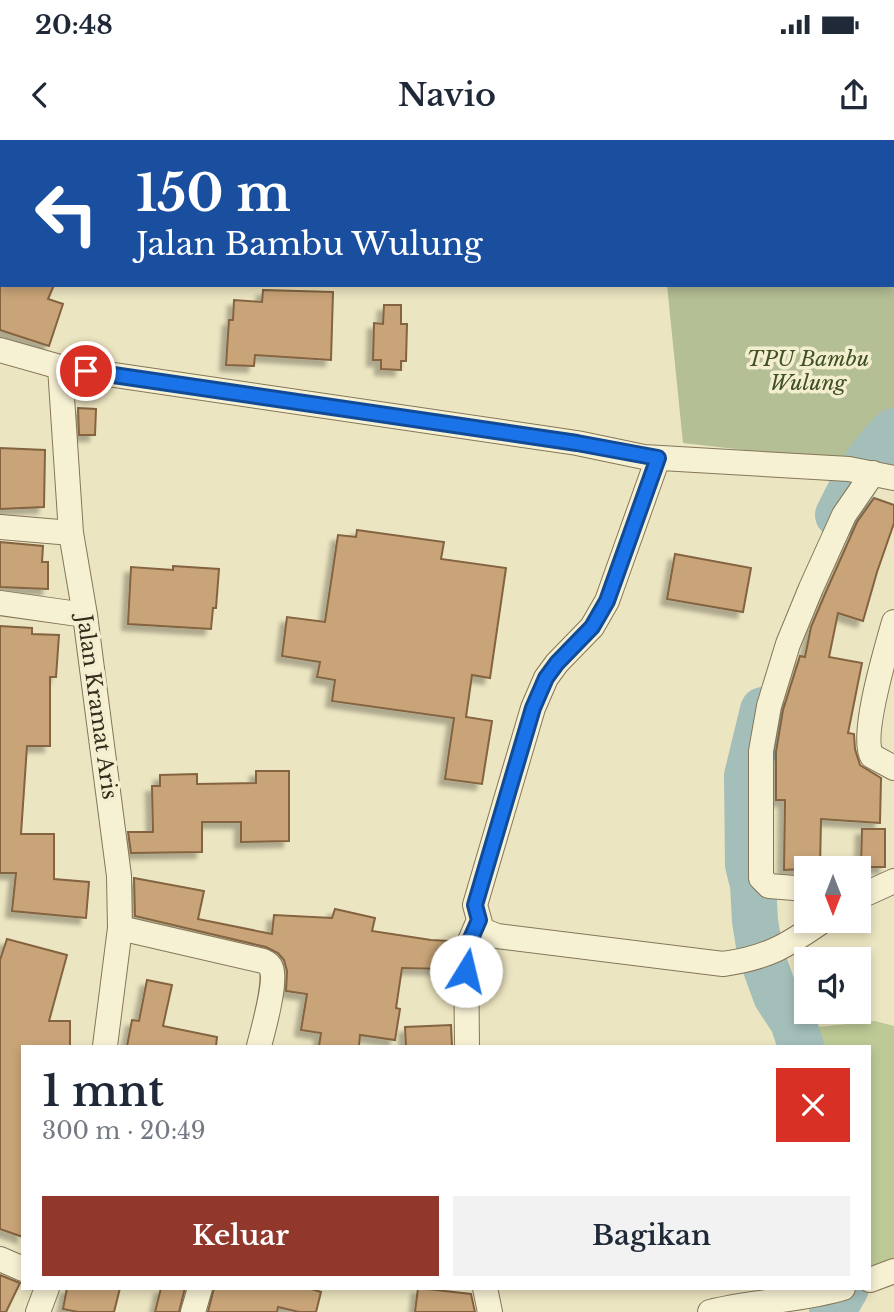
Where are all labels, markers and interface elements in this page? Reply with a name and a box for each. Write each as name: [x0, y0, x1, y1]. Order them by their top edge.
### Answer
text: 20:48: [35, 9, 113, 41]
text: Navio: [398, 75, 496, 115]
icon: back: [21, 76, 59, 114]
icon: share: [835, 76, 873, 114]
text: 150 m: [136, 163, 291, 224]
icon: left: [21, 168, 112, 259]
text: Jalan Bambu Wulung: [136, 224, 483, 264]
pin: [56, 341, 116, 401]
park label: TPU Bambu Wulung: [747, 346, 869, 396]
icon: arrive: [67, 352, 105, 390]
street label: Jalan Kramat Aris: [71, 610, 123, 801]
north arrow: [794, 856, 872, 933]
map controls: [794, 856, 871, 1024]
position arrow: [429, 934, 503, 1008]
button: sound: [794, 947, 871, 1024]
text: 1 mnt: [42, 1065, 164, 1117]
button: close: [776, 1068, 850, 1142]
text: 300 m · 20:49: [42, 1117, 205, 1145]
button: Keluar: [42, 1196, 439, 1276]
button: Bagikan: [453, 1196, 850, 1276]

